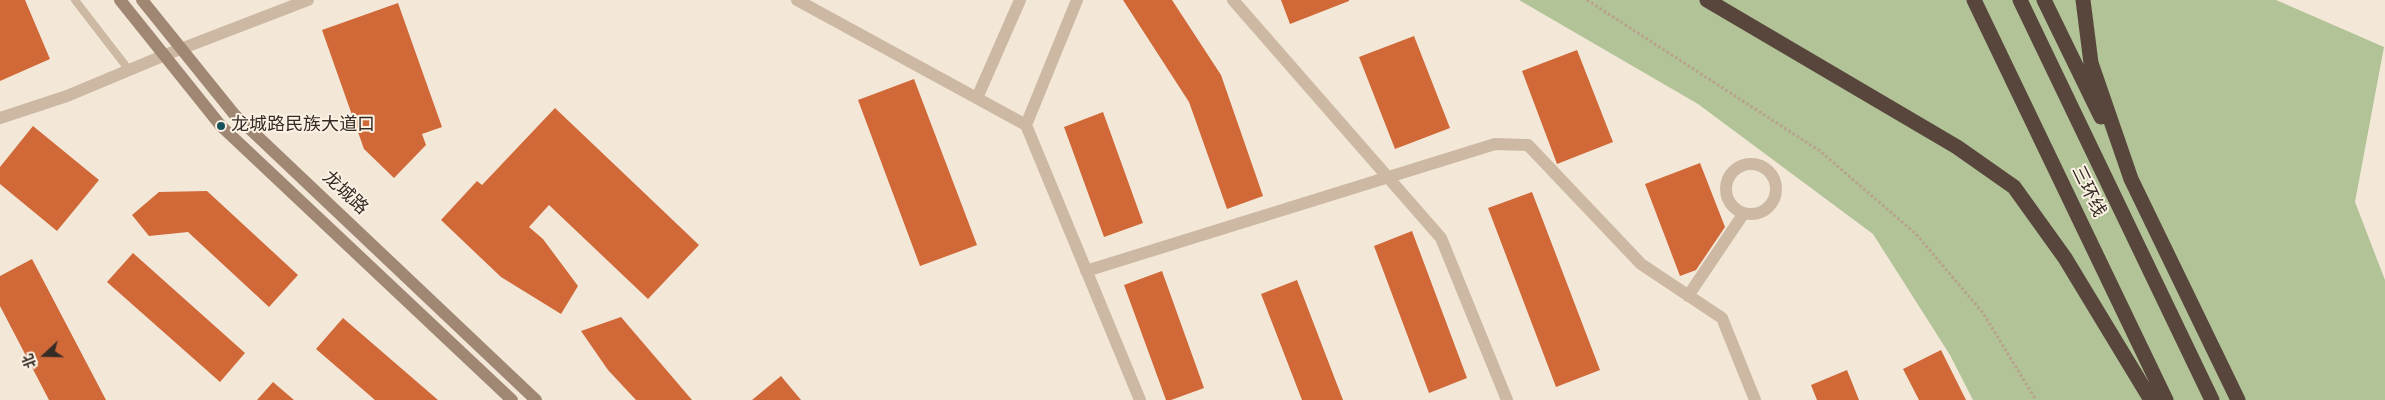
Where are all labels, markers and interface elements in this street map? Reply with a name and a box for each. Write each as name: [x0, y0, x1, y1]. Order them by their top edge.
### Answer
place label: 龙城路民族大道口: [231, 115, 375, 137]
marker: 龙城路民族大道口: [215, 120, 227, 132]
street label: 三环线: [2065, 163, 2109, 221]
street label: 龙城路: [317, 168, 371, 220]
north arrow: [20, 330, 70, 380]
text: 北: [20, 351, 41, 370]

